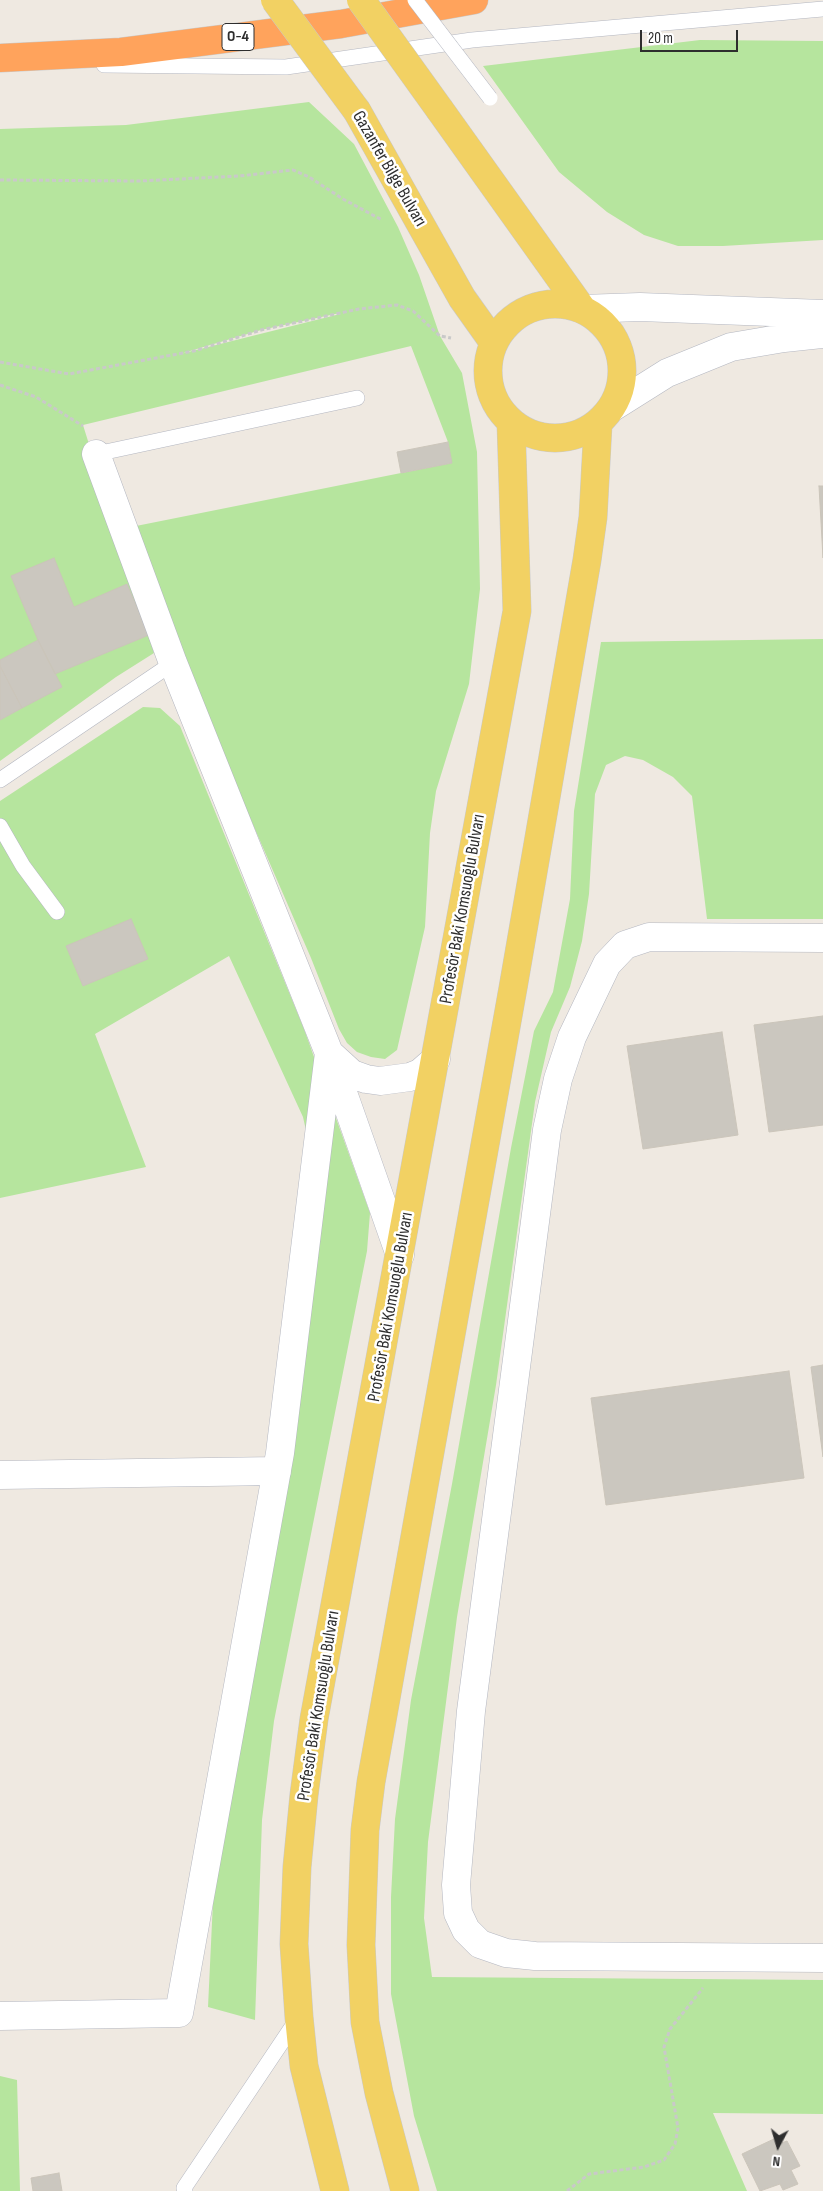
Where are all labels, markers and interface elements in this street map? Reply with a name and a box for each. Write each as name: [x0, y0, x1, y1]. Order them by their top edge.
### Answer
scale bar: [643, 20, 740, 52]
road number: O-4: [222, 24, 254, 51]
text: 20 m: [648, 29, 673, 48]
street label: Gazanfer Bilge Bulvarı: [347, 107, 431, 231]
street label: Profesör Baki Komsuoğlu Bulvarı: [436, 813, 490, 1005]
street label: Profesör Baki Komsuoğlu Bulvarı: [364, 1211, 418, 1403]
street label: Profesör Baki Komsuoğlu Bulvarı: [293, 1609, 345, 1803]
north arrow: [753, 2121, 803, 2171]
text: N: [772, 2153, 781, 2170]

